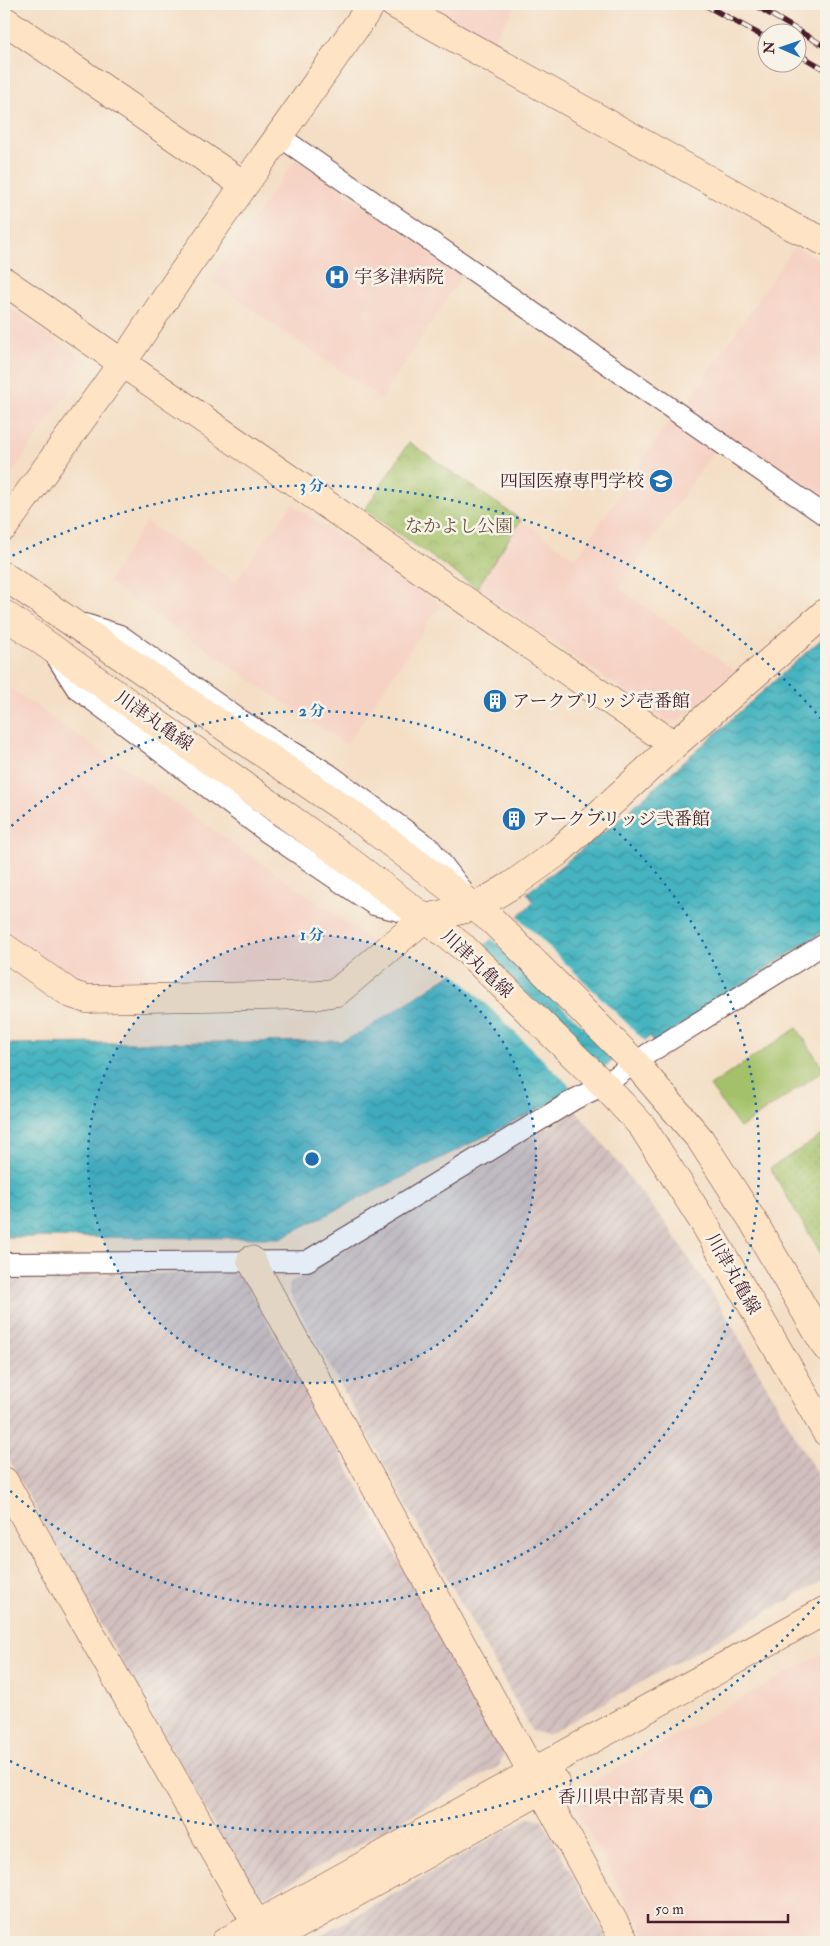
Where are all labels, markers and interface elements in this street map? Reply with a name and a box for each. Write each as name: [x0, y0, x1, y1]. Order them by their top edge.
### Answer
north arrow: [758, 22, 808, 72]
text: N: [761, 41, 778, 55]
hospital icon: 宇多津病院: [324, 264, 350, 290]
place label: 宇多津病院: [354, 266, 444, 289]
school or university icon: 四国医療専門学校: [648, 468, 674, 494]
place label: 四国医療専門学校: [500, 470, 644, 493]
text: 3 分: [300, 477, 324, 496]
park label: なかよし公園: [405, 515, 513, 538]
street label: 川津丸亀線: [111, 686, 197, 756]
building icon: アークブリッジ壱番館: [482, 688, 508, 714]
place label: アークブリッジ壱番館: [512, 690, 690, 713]
text: 2 分: [299, 702, 325, 721]
building icon: アークブリッジ弐番館: [501, 806, 527, 832]
place label: アークブリッジ弐番館: [532, 808, 710, 831]
street label: 川津丸亀線: [436, 925, 518, 1003]
text: 1 分: [300, 926, 324, 945]
centre of rings: [303, 1150, 321, 1168]
street label: 川津丸亀線: [701, 1229, 765, 1319]
shop icon: 香川県中部青果: [688, 1784, 714, 1810]
place label: 香川県中部青果: [558, 1786, 684, 1809]
scale bar: [648, 1891, 788, 1923]
text: 50 m: [655, 1900, 684, 1919]

